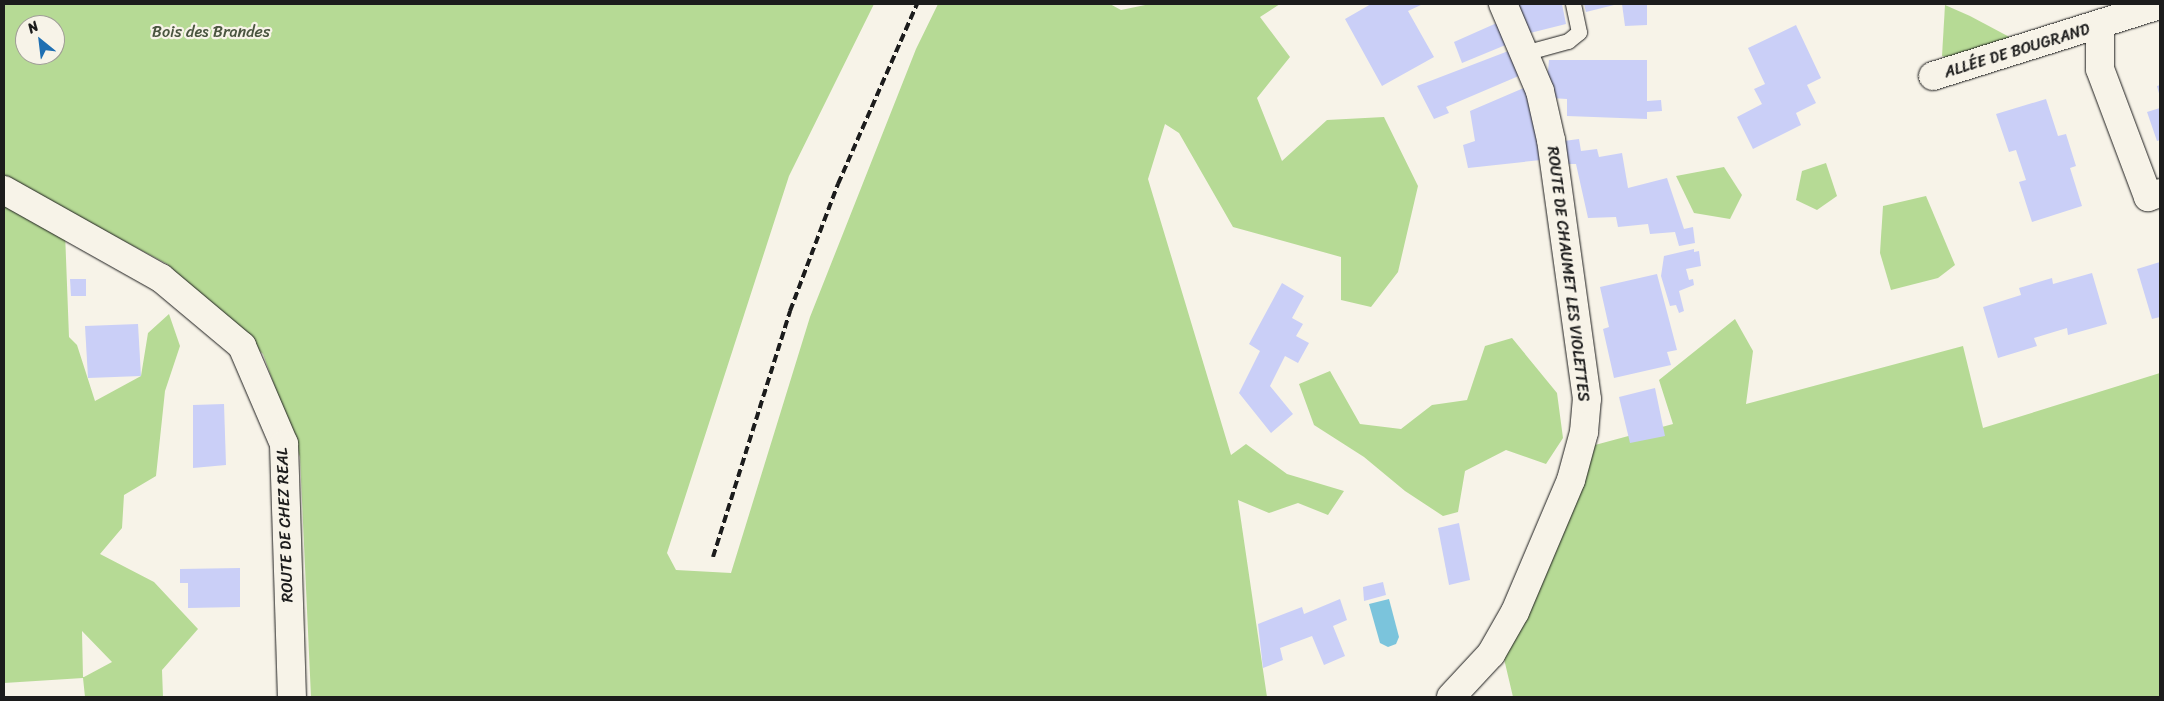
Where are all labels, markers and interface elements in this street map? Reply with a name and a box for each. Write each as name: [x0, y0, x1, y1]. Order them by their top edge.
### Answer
text: N: [23, 14, 43, 41]
north arrow: [15, 15, 65, 65]
street label: ALLÉE DE BOUGRAND: [1942, 20, 2092, 82]
park label: Bois des Brandes: [151, 22, 271, 42]
street label: ROUTE DE CHAUMET LES VIOLETTES: [1543, 144, 1593, 404]
street label: ROUTE DE CHEZ REAL: [273, 447, 297, 603]

